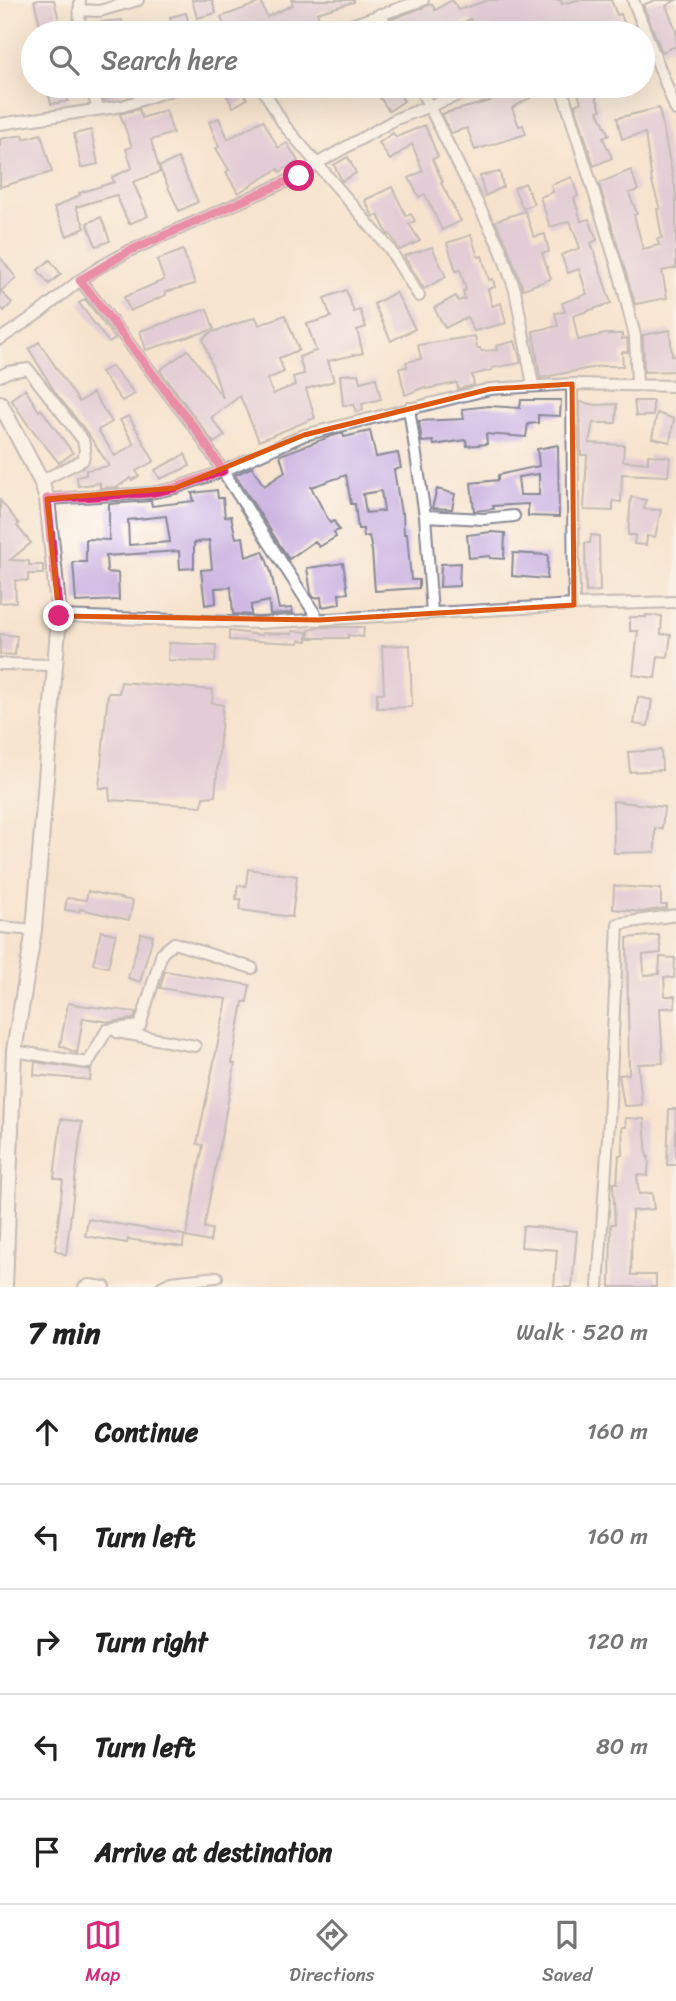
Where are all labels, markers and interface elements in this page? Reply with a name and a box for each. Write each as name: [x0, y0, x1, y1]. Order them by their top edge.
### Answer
search box: [21, 21, 655, 98]
text: Search here: [101, 37, 238, 83]
icon: search: [45, 41, 83, 79]
route start: [283, 160, 314, 191]
route end: [43, 600, 74, 631]
text: 7 min: [28, 1306, 100, 1360]
text: Walk · 520 m: [516, 1312, 648, 1353]
text: Continue: [95, 1409, 198, 1455]
text: 160 m: [587, 1411, 648, 1452]
icon: ahead: [28, 1413, 66, 1451]
text: Turn left: [95, 1514, 195, 1560]
text: 160 m: [587, 1516, 648, 1557]
icon: left: [28, 1518, 66, 1556]
text: Turn right: [95, 1619, 208, 1665]
text: 120 m: [587, 1621, 648, 1662]
icon: right: [28, 1623, 66, 1661]
text: Turn left: [95, 1724, 195, 1770]
text: 80 m: [596, 1726, 648, 1767]
icon: left: [28, 1728, 66, 1766]
text: Arrive at destination: [95, 1829, 332, 1875]
icon: arrive: [28, 1833, 66, 1871]
tab: Map: [84, 1916, 122, 1991]
tab: Directions: [289, 1916, 375, 1991]
tab: Saved: [542, 1916, 592, 1991]

